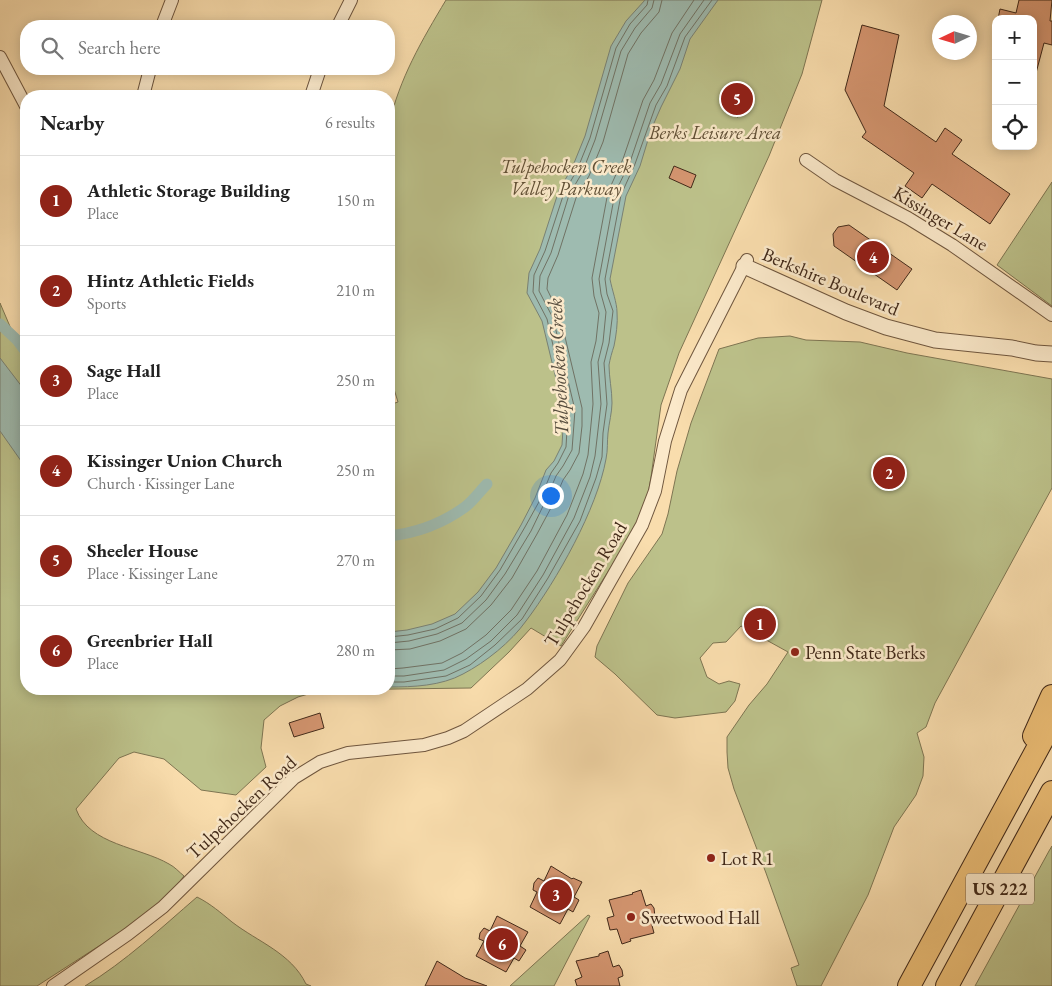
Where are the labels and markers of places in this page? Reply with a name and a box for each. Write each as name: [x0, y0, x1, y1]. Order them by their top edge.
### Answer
pin: 5: [721, 80, 753, 118]
pin: 4: [857, 238, 889, 276]
pin: 2: [873, 454, 905, 492]
pin: 1: [744, 605, 776, 643]
place label: Penn State Berks: [805, 640, 925, 665]
marker: Penn State Berks: [789, 646, 801, 658]
place label: Lot R1: [721, 846, 774, 871]
marker: Lot R1: [705, 852, 717, 864]
pin: 3: [540, 876, 572, 914]
place label: Sweetwood Hall: [641, 905, 760, 930]
marker: Sweetwood Hall: [625, 911, 637, 923]
pin: 6: [486, 925, 518, 963]

